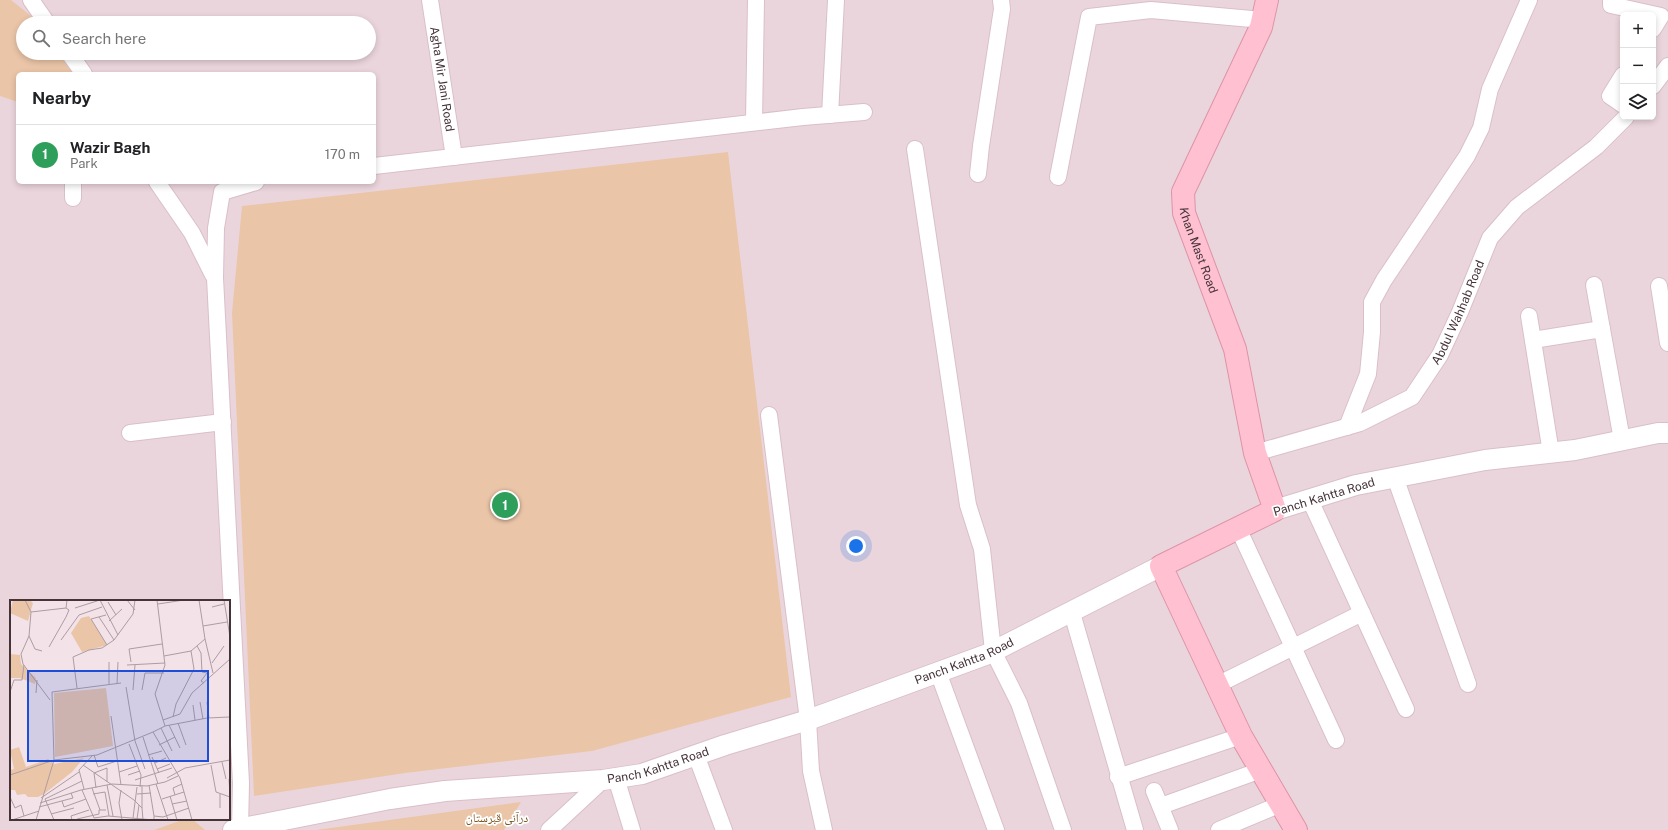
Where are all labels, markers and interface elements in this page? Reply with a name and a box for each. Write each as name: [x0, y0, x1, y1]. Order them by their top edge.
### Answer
map controls: [1620, 12, 1656, 120]
button: +: [1620, 12, 1656, 48]
search box: [16, 16, 376, 60]
street label: Agha Mir Jani Road: [427, 26, 457, 133]
icon: search: [30, 27, 52, 49]
text: Search here: [62, 30, 146, 47]
button: −: [1620, 48, 1656, 84]
button: layers: [1620, 84, 1656, 120]
text: Nearby: [32, 88, 91, 108]
text: Wazir Bagh: [70, 139, 150, 156]
text: 1: [42, 147, 48, 162]
text: 170 m: [325, 147, 360, 162]
text: Park: [70, 156, 98, 171]
street label: Khan Mast Road: [1177, 207, 1220, 295]
street label: Abdul Wahhab Road: [1429, 258, 1487, 367]
street label: Panch Kahtta Road: [1272, 475, 1376, 519]
pin: 1: [492, 490, 518, 520]
your location: [846, 536, 866, 556]
inset map: [10, 600, 230, 820]
street label: Panch Kahtta Road: [913, 635, 1016, 687]
street label: Panch Kahtta Road: [606, 744, 711, 786]
park label: درآنی قبرستان: [466, 811, 528, 825]

